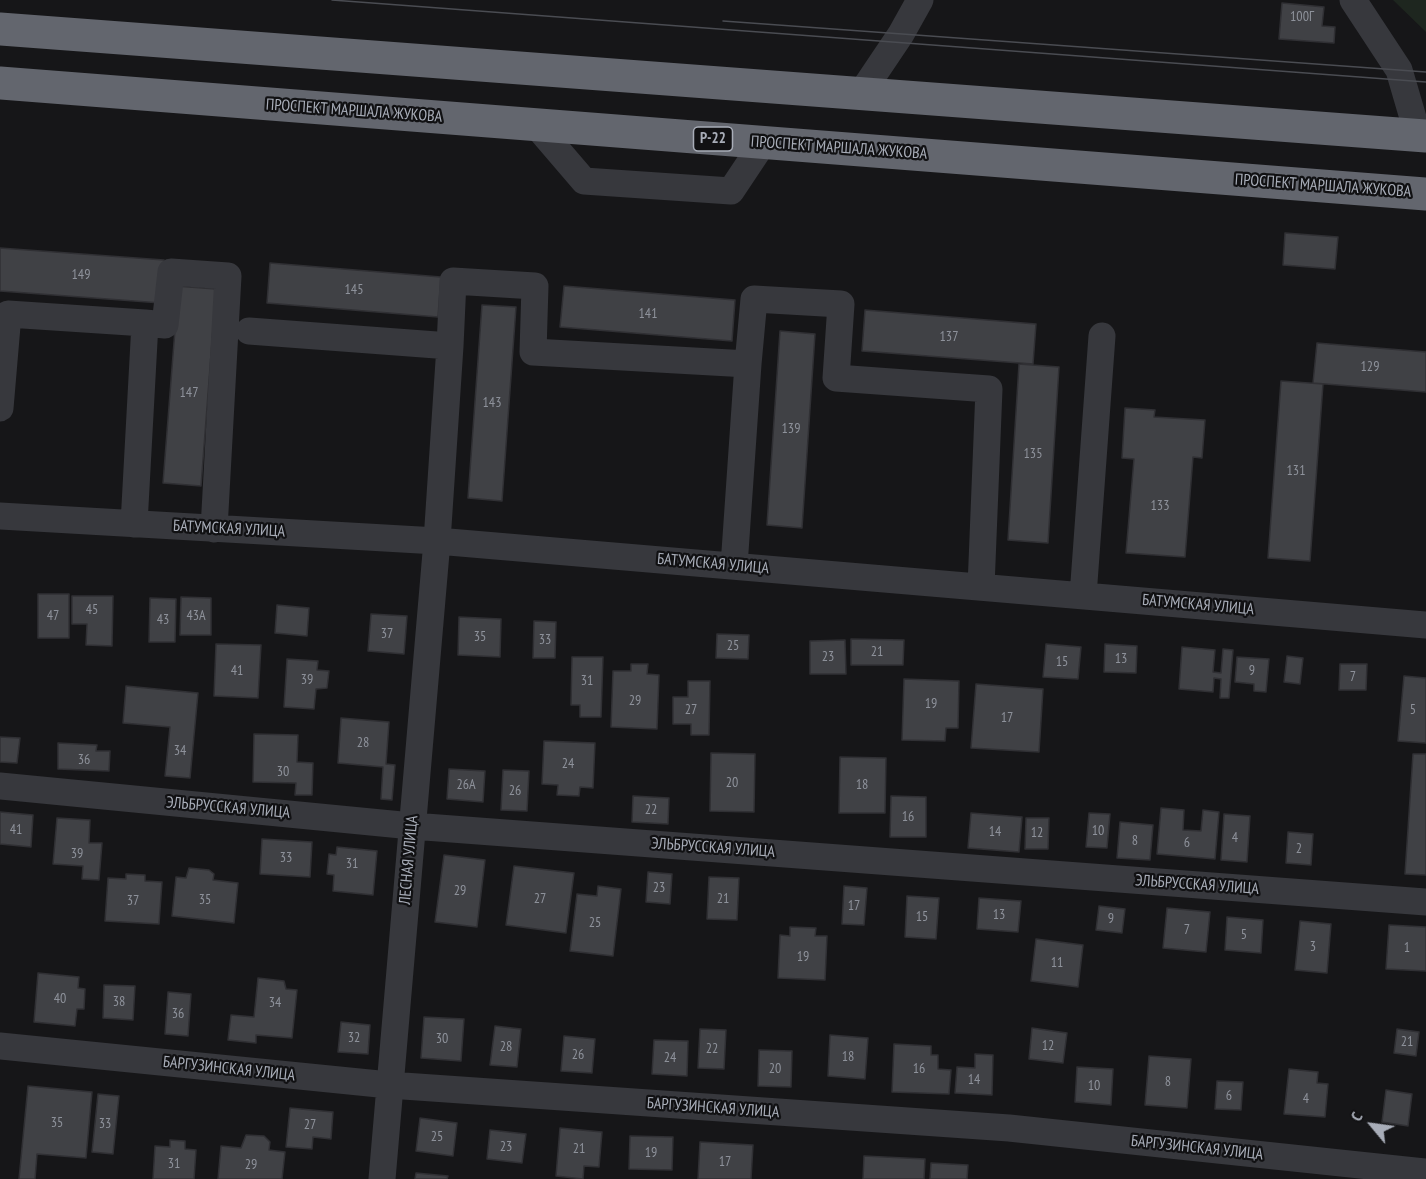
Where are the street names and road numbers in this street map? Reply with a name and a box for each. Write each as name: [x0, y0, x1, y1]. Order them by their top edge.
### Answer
street label: ПРОСПЕКТ МАРШАЛА ЖУКОВА: [265, 95, 443, 127]
road number: Р-22: [694, 127, 732, 151]
street label: ПРОСПЕКТ МАРШАЛА ЖУКОВА: [750, 132, 928, 164]
street label: ПРОСПЕКТ МАРШАЛА ЖУКОВА: [1234, 170, 1412, 202]
street label: БАТУМСКАЯ УЛИЦА: [173, 516, 285, 542]
street label: БАТУМСКАЯ УЛИЦА: [656, 550, 770, 578]
street label: БАТУМСКАЯ УЛИЦА: [1141, 591, 1255, 619]
street label: ЭЛЬБРУССКАЯ УЛИЦА: [165, 793, 291, 823]
street label: ЛЕСНАЯ УЛИЦА: [396, 815, 422, 905]
street label: ЭЛЬБРУССКАЯ УЛИЦА: [650, 834, 776, 862]
street label: ЭЛЬБРУССКАЯ УЛИЦА: [1134, 871, 1260, 899]
street label: БАРГУЗИНСКАЯ УЛИЦА: [162, 1053, 296, 1085]
street label: БАРГУЗИНСКАЯ УЛИЦА: [646, 1094, 780, 1122]
street label: БАРГУЗИНСКАЯ УЛИЦА: [1130, 1132, 1264, 1164]

